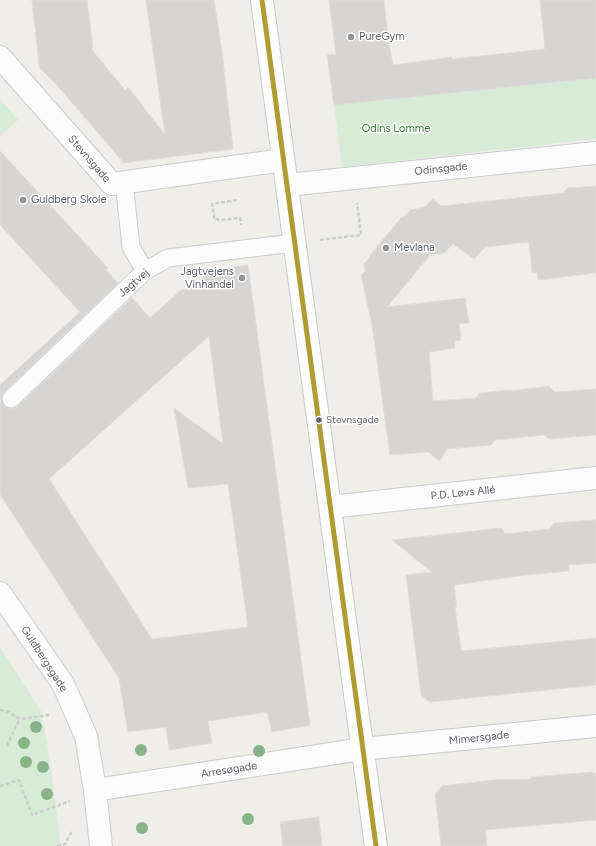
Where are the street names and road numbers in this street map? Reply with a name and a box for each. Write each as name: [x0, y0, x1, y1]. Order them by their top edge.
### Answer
street label: Stevnsgade: [65, 133, 113, 185]
street label: Odinsgade: [414, 160, 468, 178]
street label: Jagtvej: [116, 266, 152, 300]
street label: P.D. Løvs Allé: [430, 483, 496, 503]
street label: Guldbergsgade: [18, 624, 70, 694]
street label: Mimersgade: [448, 728, 510, 748]
street label: Arresøgade: [200, 759, 258, 781]

